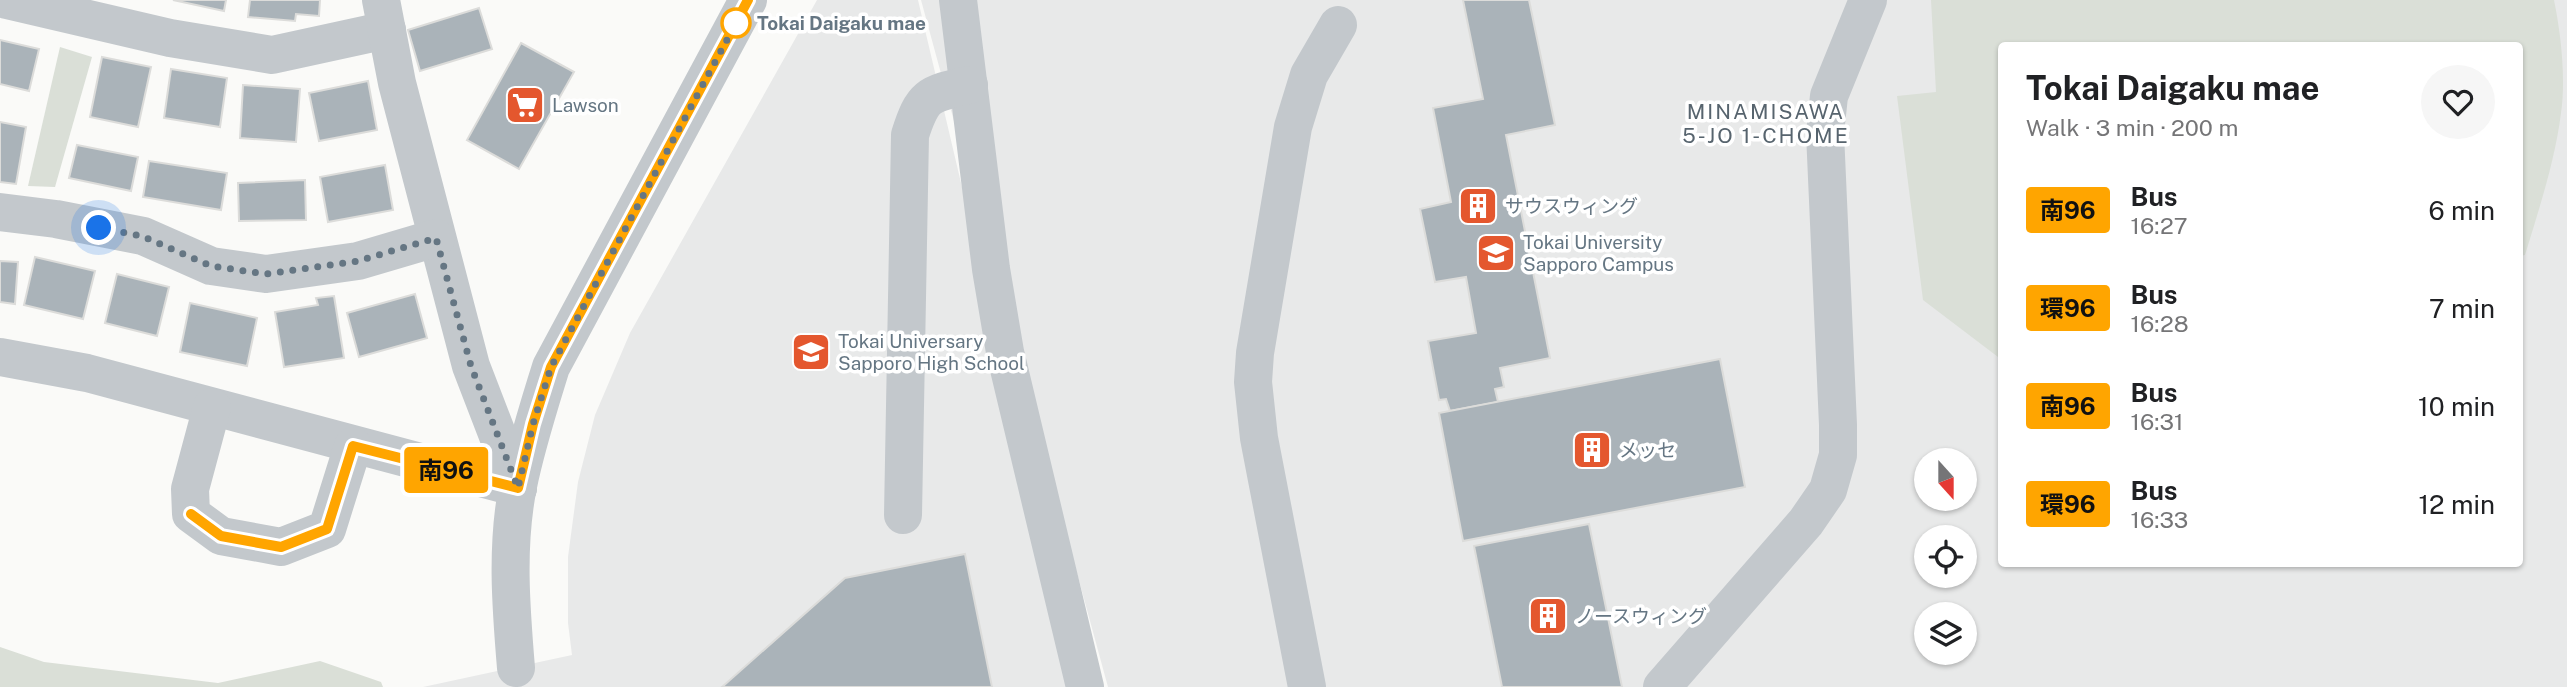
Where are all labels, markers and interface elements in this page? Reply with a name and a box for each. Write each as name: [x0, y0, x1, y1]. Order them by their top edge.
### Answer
marker: Tokai Daigaku mae: [721, 8, 751, 38]
place label: Tokai Daigaku mae: [757, 12, 926, 34]
button: heart: [2421, 65, 2495, 139]
text: Tokai Daigaku mae: [2026, 69, 2320, 107]
supermarket icon: Lawson: [504, 84, 546, 126]
place label: Lawson: [552, 94, 619, 116]
district label: MINAMISAWA 5-JO 1-CHOME: [1682, 99, 1850, 148]
text: Walk · 3 min · 200 m: [2026, 114, 2238, 141]
text: Bus: [2131, 181, 2178, 212]
building icon: サウスウィング: [1457, 185, 1499, 227]
place label: サウスウィング: [1505, 195, 1638, 217]
text: 6 min: [2428, 195, 2495, 226]
text: 南96: [2040, 196, 2096, 224]
your location: [81, 210, 116, 245]
text: 16:27: [2131, 212, 2187, 239]
place label: Tokai University Sapporo Campus: [1523, 231, 1674, 275]
school or university icon: Tokai University Sapporo Campus: [1475, 232, 1517, 274]
text: Bus: [2131, 279, 2178, 310]
text: 7 min: [2429, 293, 2495, 324]
text: 環96: [2040, 294, 2096, 322]
text: 16:28: [2131, 310, 2189, 337]
place label: Tokai Universary Sapporo High School: [838, 330, 1025, 374]
school or university icon: Tokai Universary Sapporo High School: [790, 331, 832, 373]
text: Bus: [2131, 377, 2178, 408]
text: 10 min: [2418, 391, 2495, 422]
text: 南96: [2040, 392, 2096, 420]
text: 16:31: [2131, 408, 2183, 435]
building icon: メッセ: [1571, 429, 1613, 471]
place label: メッセ: [1619, 439, 1676, 461]
line badge: 南96: [406, 447, 486, 493]
north arrow: [1914, 448, 1978, 511]
map controls: [1914, 448, 1977, 665]
text: 南96: [418, 456, 474, 484]
text: Bus: [2131, 475, 2178, 506]
text: 12 min: [2419, 489, 2495, 520]
text: 環96: [2040, 490, 2096, 518]
text: 16:33: [2131, 506, 2188, 533]
button: locate: [1914, 525, 1977, 588]
building icon: ノースウィング: [1527, 595, 1569, 637]
button: layers: [1914, 602, 1977, 665]
place label: ノースウィング: [1575, 605, 1707, 627]

